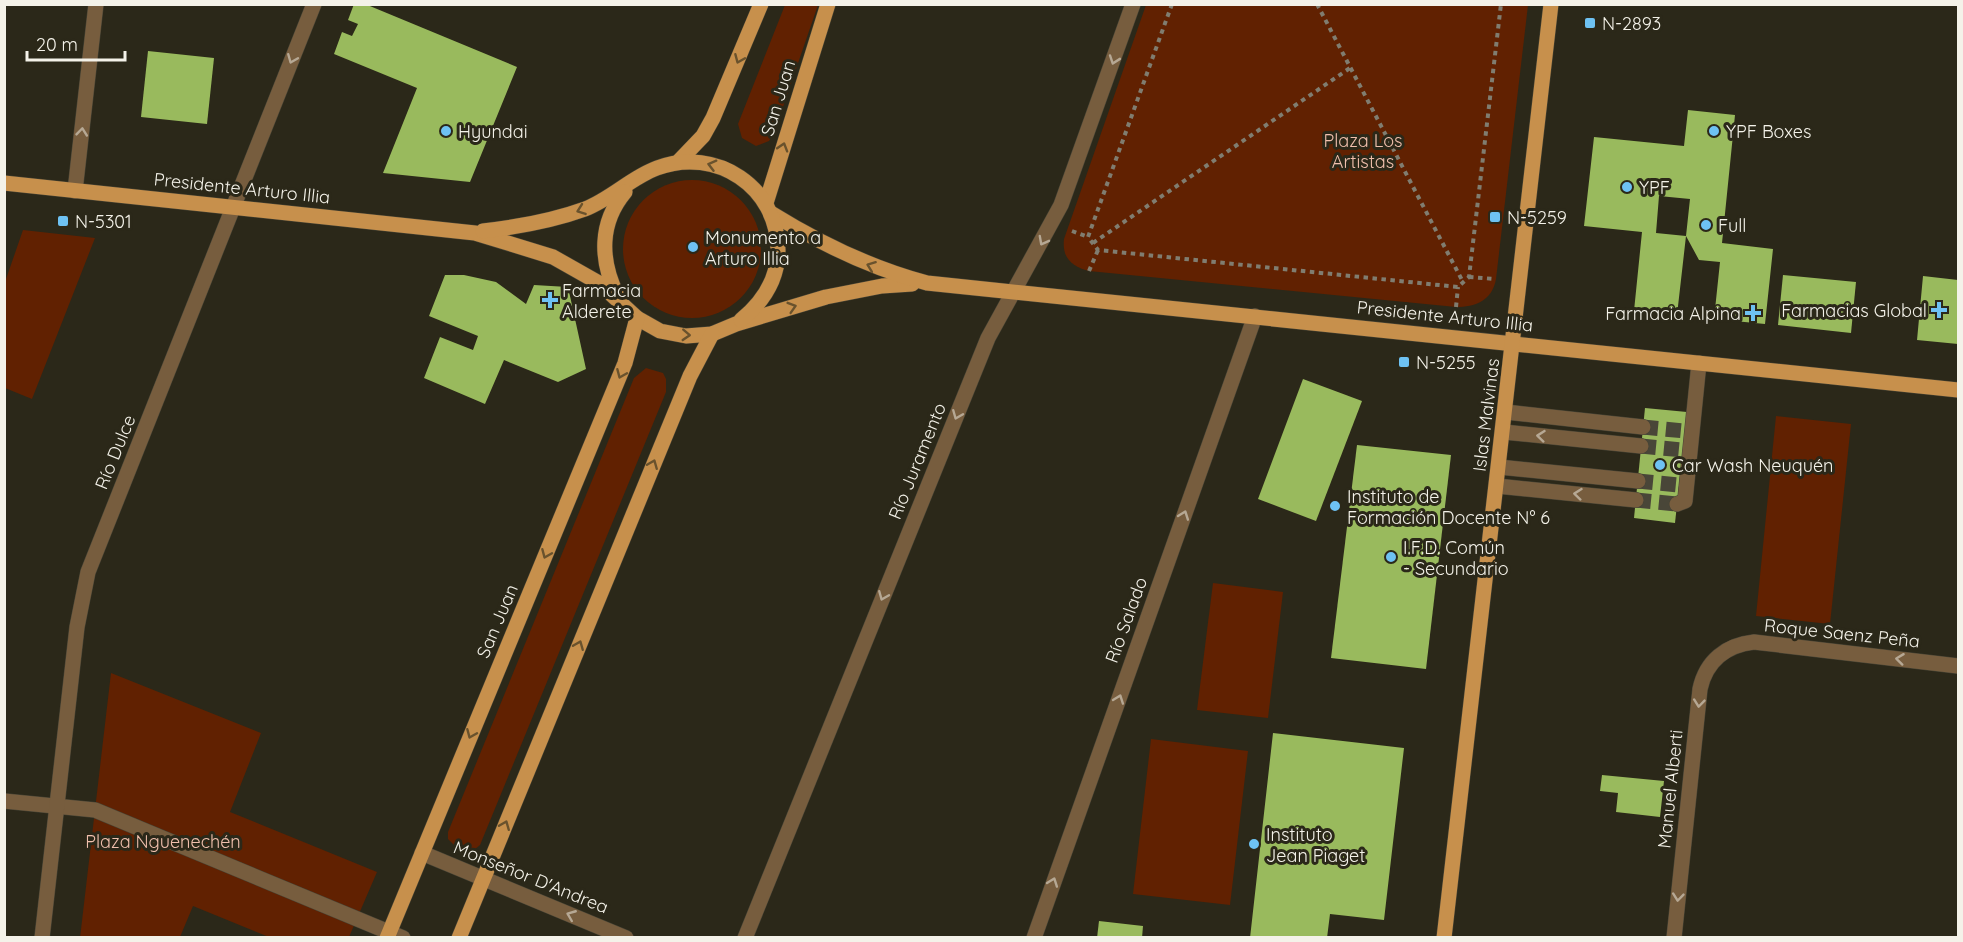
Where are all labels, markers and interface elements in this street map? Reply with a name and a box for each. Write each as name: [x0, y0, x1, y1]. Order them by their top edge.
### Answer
place label: N-2893: [1602, 12, 1661, 35]
marker: N-2893: [1583, 16, 1597, 30]
scale bar: [27, 24, 124, 62]
text: 20 m: [36, 33, 78, 56]
one-way arrow: [734, 52, 746, 63]
one-way arrow: [287, 53, 299, 64]
one-way arrow: [1109, 54, 1122, 65]
street label: San Juan: [756, 57, 800, 139]
place label: Hyundai: [458, 120, 528, 143]
place label: YPF Boxes: [1726, 120, 1811, 143]
marker: Hyundai: [439, 124, 453, 138]
marker: YPF Boxes: [1707, 124, 1721, 138]
one-way arrow: [75, 128, 88, 137]
park label: Plaza Los Artistas: [1323, 129, 1403, 173]
one-way arrow: [776, 142, 788, 153]
one-way arrow: [707, 159, 717, 172]
street label: Presidente Arturo Illia: [153, 167, 331, 209]
place label: YPF: [1639, 176, 1670, 199]
marker: YPF: [1620, 180, 1634, 194]
one-way arrow: [577, 202, 587, 215]
place label: N-5259: [1507, 206, 1567, 229]
place label: N-5301: [75, 210, 132, 233]
marker: N-5259: [1488, 210, 1502, 224]
marker: N-5301: [56, 214, 70, 228]
place label: Full: [1718, 214, 1746, 237]
marker: Full: [1699, 218, 1713, 232]
place label: Monumento a Arturo Illia: [705, 226, 821, 270]
one-way arrow: [1039, 235, 1050, 245]
marker: Monumento a Arturo Illia: [686, 240, 700, 254]
one-way arrow: [866, 260, 877, 273]
place label: Farmacia Alderete: [562, 279, 641, 323]
marker: Farmacia Alderete: [543, 293, 557, 307]
street label: Presidente Arturo Illia: [1356, 295, 1534, 337]
place label: Farmacias Global: [1781, 299, 1927, 322]
one-way arrow: [786, 302, 797, 314]
place label: Farmacia Alpina: [1605, 302, 1741, 325]
marker: Farmacias Global: [1932, 303, 1946, 317]
marker: Farmacia Alpina: [1746, 306, 1760, 320]
one-way arrow: [681, 328, 690, 341]
place label: N-5255: [1416, 351, 1476, 374]
marker: N-5255: [1397, 355, 1411, 369]
street label: Islas Malvinas: [1468, 357, 1504, 473]
one-way arrow: [616, 367, 628, 378]
street label: Río Juramento: [883, 399, 951, 523]
one-way arrow: [952, 409, 964, 420]
street label: Río Dulce: [90, 411, 140, 493]
one-way arrow: [1537, 430, 1546, 443]
place label: Car Wash Neuquén: [1672, 454, 1833, 477]
marker: Car Wash Neuquén: [1653, 458, 1667, 472]
one-way arrow: [646, 460, 658, 471]
place label: Instituto de Formación Docente N° 6: [1347, 485, 1550, 529]
one-way arrow: [1573, 488, 1583, 501]
marker: Instituto de Formación Docente N° 6: [1328, 499, 1342, 513]
one-way arrow: [1177, 510, 1189, 521]
place label: I.F.D. Común - Secundario: [1403, 536, 1509, 580]
one-way arrow: [541, 548, 553, 559]
marker: I.F.D. Común - Secundario: [1384, 550, 1398, 564]
street label: Río Salado: [1100, 574, 1152, 666]
street label: San Juan: [471, 581, 523, 661]
one-way arrow: [878, 590, 890, 601]
street label: Roque Saenz Peña: [1763, 613, 1921, 653]
one-way arrow: [572, 640, 584, 651]
one-way arrow: [1896, 653, 1905, 666]
one-way arrow: [1111, 694, 1124, 705]
one-way arrow: [1693, 699, 1706, 708]
one-way arrow: [466, 728, 478, 739]
street label: Manuel Alberti: [1652, 728, 1688, 850]
one-way arrow: [498, 820, 510, 831]
place label: Instituto Jean Piaget: [1266, 823, 1365, 867]
park label: Plaza Nguenechén: [85, 830, 241, 853]
street label: Monseñor D'Andrea: [450, 835, 612, 919]
marker: Instituto Jean Piaget: [1247, 837, 1261, 851]
one-way arrow: [1046, 877, 1059, 888]
one-way arrow: [1672, 893, 1685, 902]
one-way arrow: [567, 910, 578, 922]

